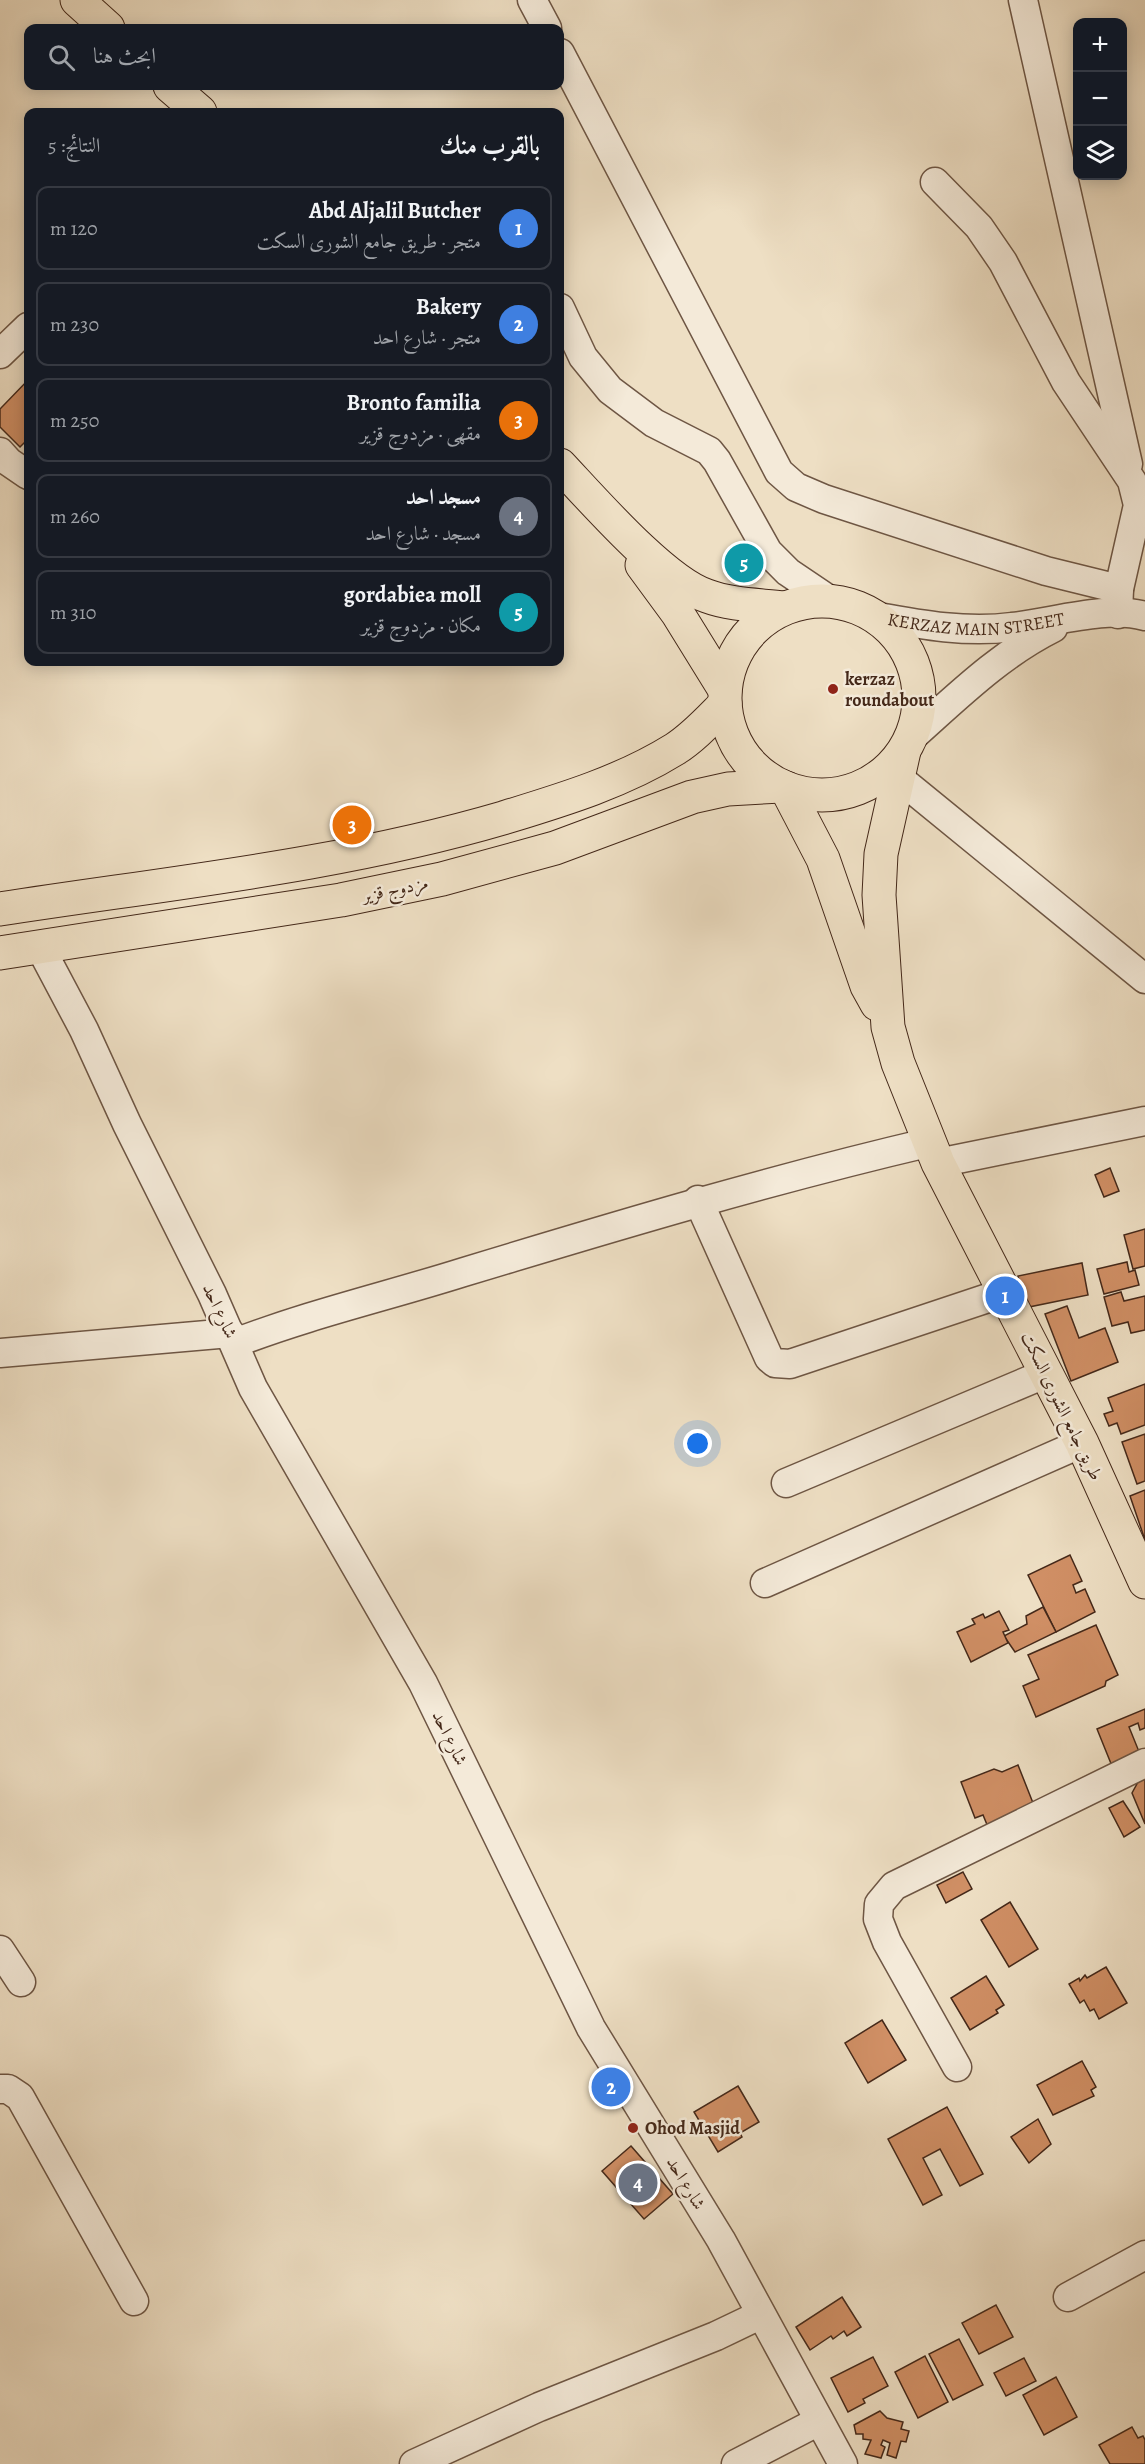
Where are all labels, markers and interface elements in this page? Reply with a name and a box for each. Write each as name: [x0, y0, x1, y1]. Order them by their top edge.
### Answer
map controls: [1073, 18, 1127, 180]
button: +: [1073, 18, 1127, 72]
search box: [24, 24, 564, 90]
icon: search: [45, 41, 78, 74]
text: ابحث هنا: [93, 41, 156, 71]
button: −: [1073, 72, 1127, 126]
button: layers: [1073, 126, 1127, 180]
text: بالقرب منك: [439, 128, 540, 163]
text: النتائج: 5: [48, 132, 100, 159]
text: Abd Aljalil Butcher: [309, 196, 481, 226]
text: 120 m: [50, 215, 98, 242]
text: 1: [515, 215, 522, 242]
text: متجر · طريق جامع الشورى السكت: [257, 228, 481, 255]
text: Bakery: [416, 292, 481, 322]
text: 230 m: [50, 311, 99, 338]
text: 2: [514, 311, 523, 338]
text: متجر · شارع احد: [373, 324, 481, 351]
text: Bronto familia: [347, 388, 481, 418]
text: 250 m: [50, 407, 99, 434]
text: 3: [514, 407, 523, 434]
text: مقهى · مزدوج قزير: [360, 420, 481, 447]
text: مسجد احد: [406, 482, 481, 512]
text: 260 m: [50, 503, 100, 530]
text: 4: [514, 503, 523, 530]
text: مسجد · شارع احد: [365, 520, 481, 547]
pin: 5: [724, 540, 764, 586]
text: gordabiea moll: [344, 580, 481, 610]
text: 310 m: [50, 599, 96, 626]
text: 5: [514, 599, 523, 626]
street label: KERZAZ MAIN STREET: [886, 607, 1066, 641]
text: مكان · مزدوج قزير: [361, 612, 481, 639]
place label: kerzaz roundabout: [845, 667, 934, 712]
marker: kerzaz roundabout: [826, 682, 840, 696]
pin: 3: [332, 802, 372, 848]
street label: مزدوج قزير: [358, 870, 431, 912]
pin: 1: [986, 1274, 1024, 1318]
street label: شارع احد: [194, 1280, 243, 1344]
street label: طريق جامع الشورى السكت: [1012, 1328, 1108, 1486]
your location: [683, 1429, 712, 1458]
street label: شارع احد: [424, 1707, 474, 1771]
pin: 2: [592, 2064, 630, 2110]
place label: Ohod Masjid: [645, 2116, 740, 2140]
marker: Ohod Masjid: [626, 2121, 640, 2135]
street label: شارع احد: [658, 2152, 711, 2216]
pin: 4: [618, 2160, 658, 2206]

